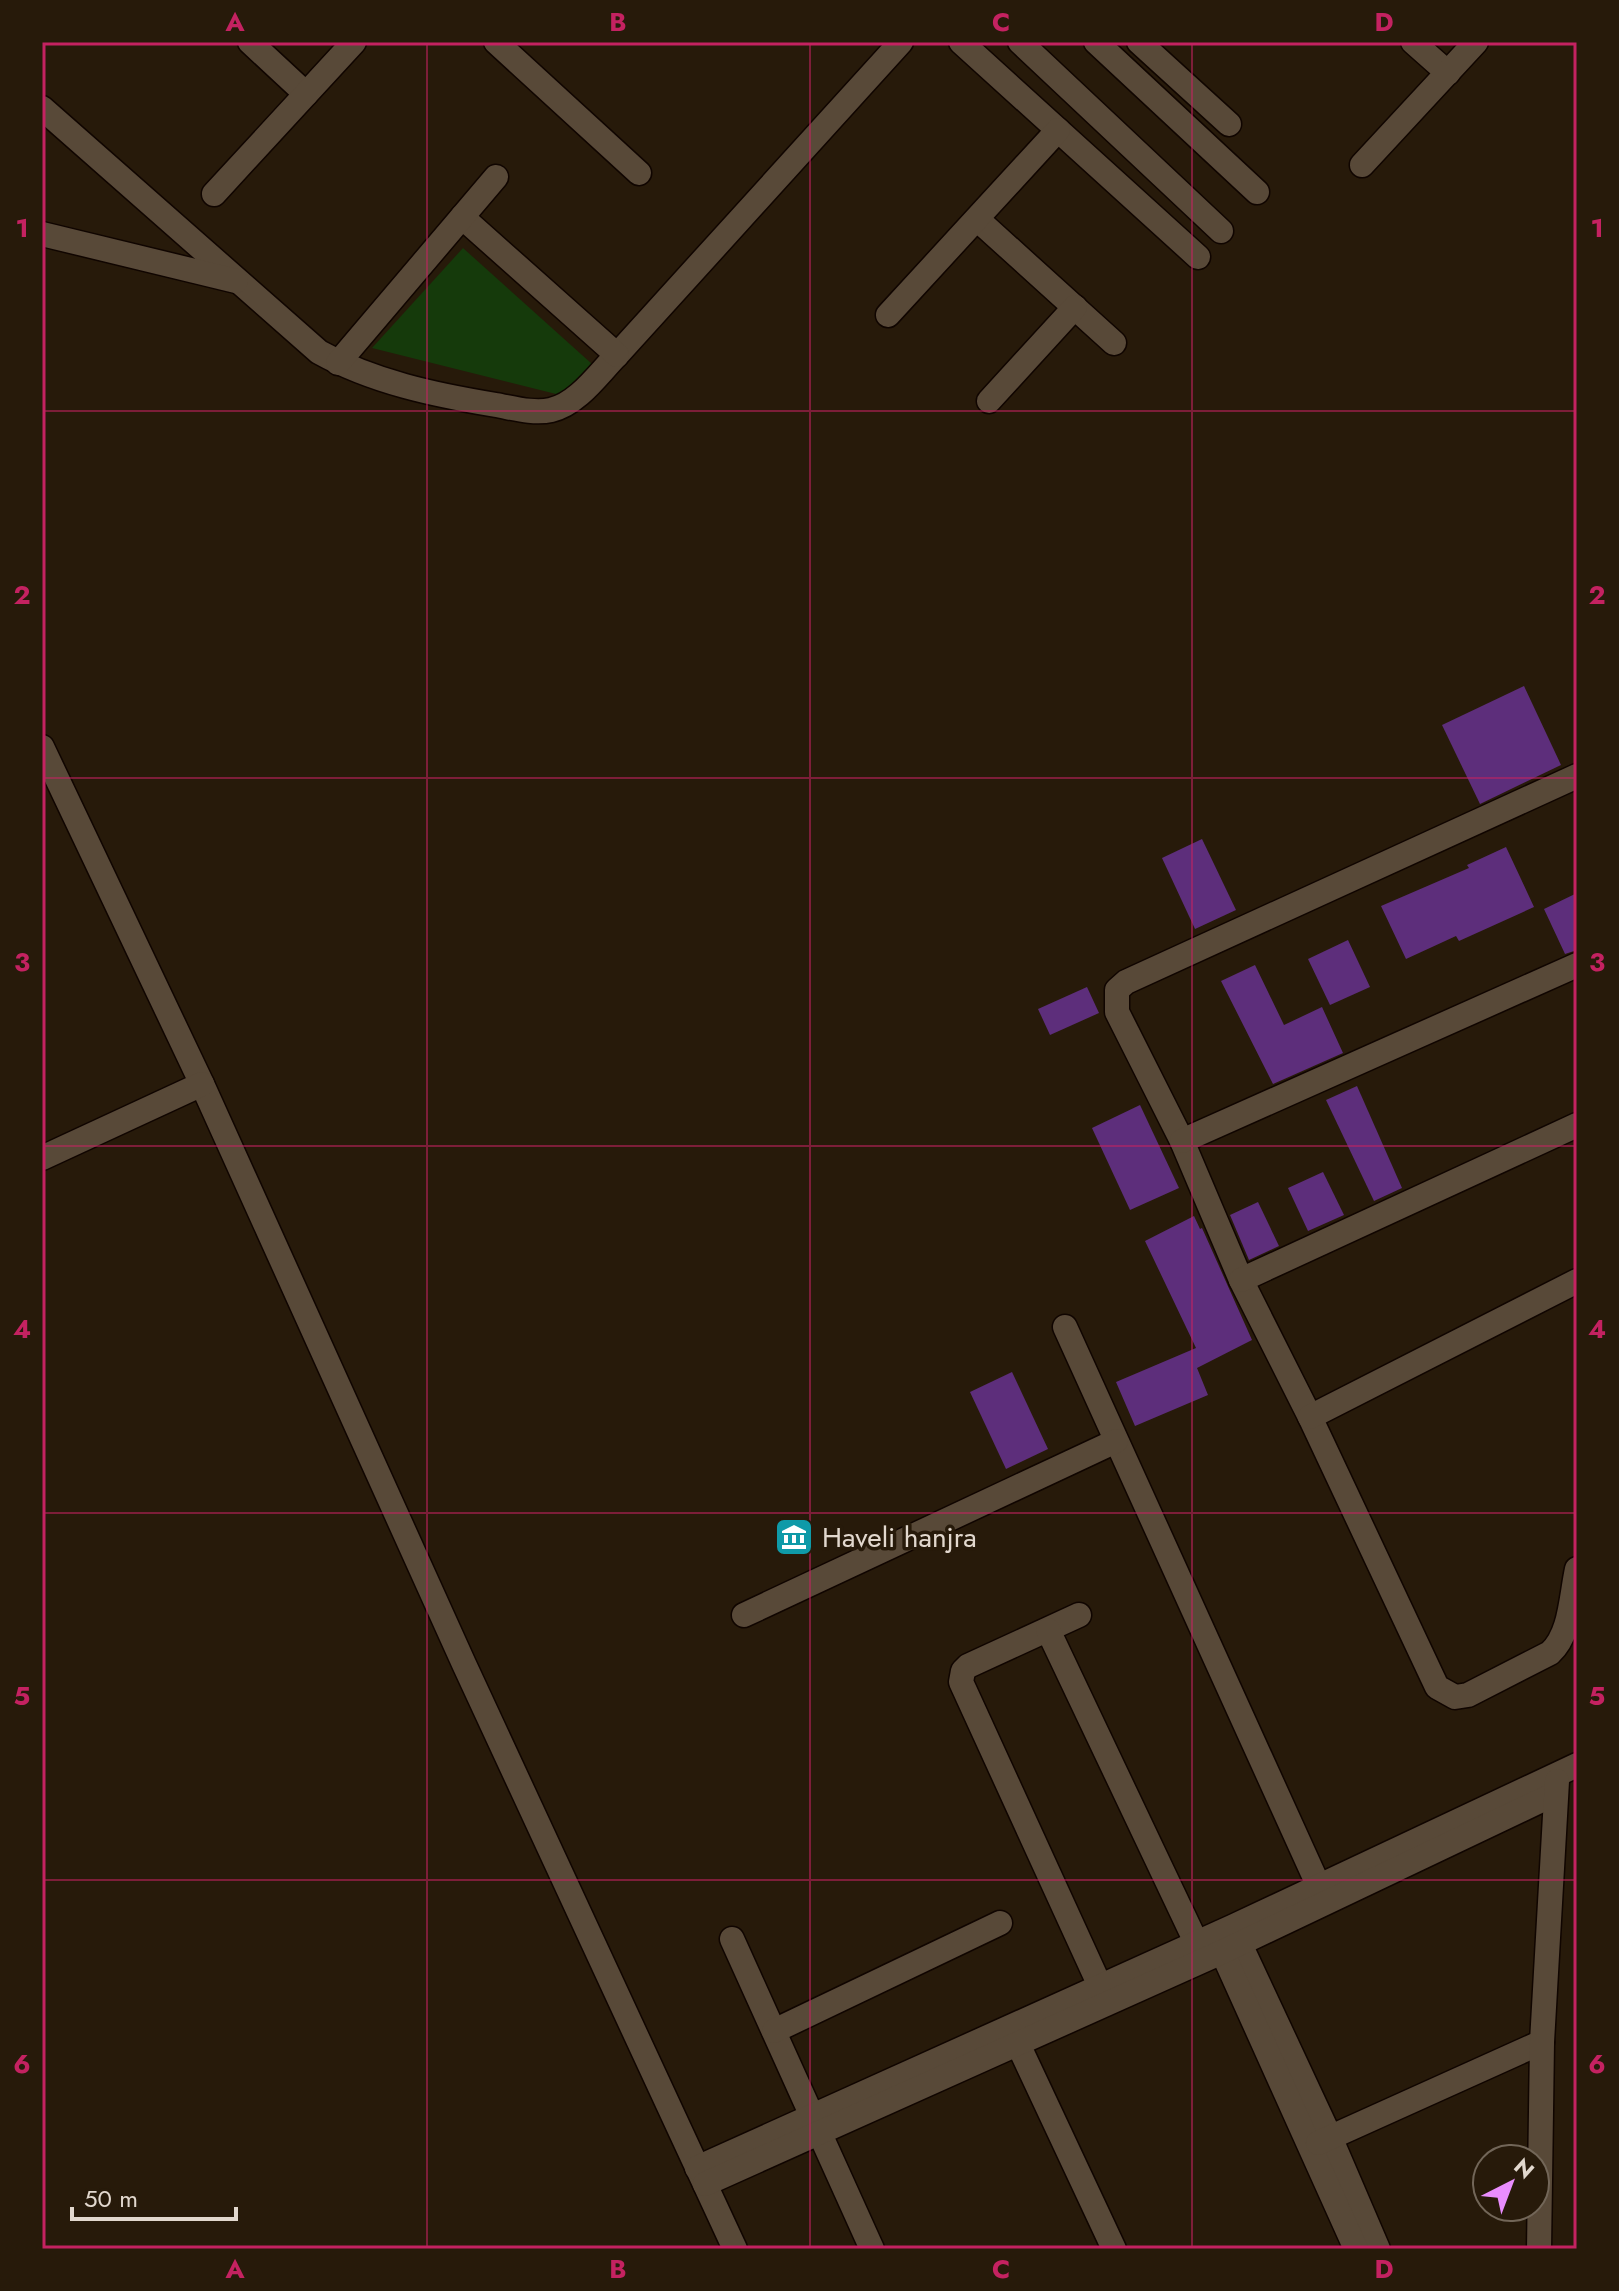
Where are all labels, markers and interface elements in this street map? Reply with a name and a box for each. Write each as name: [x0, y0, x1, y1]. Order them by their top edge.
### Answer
text: A: [224, 3, 245, 41]
text: B: [609, 3, 627, 41]
text: C: [992, 3, 1010, 41]
text: D: [1374, 3, 1394, 41]
text: 1: [15, 209, 29, 247]
text: 1: [1590, 209, 1604, 247]
text: 2: [13, 576, 31, 614]
text: 2: [1588, 576, 1606, 614]
text: 3: [14, 943, 30, 981]
text: 3: [1589, 943, 1605, 981]
text: 4: [13, 1310, 31, 1348]
text: 4: [1588, 1310, 1606, 1348]
museum icon: Haveli hanjra: [773, 1516, 815, 1558]
place label: Haveli hanjra: [822, 1517, 977, 1558]
text: 5: [14, 1677, 30, 1715]
text: 5: [1589, 1677, 1605, 1715]
text: 6: [13, 2045, 31, 2083]
text: 6: [1588, 2045, 1606, 2083]
north arrow: [1471, 2143, 1551, 2223]
text: N: [1507, 2150, 1542, 2186]
scale bar: [72, 2171, 236, 2221]
text: 50 m: [84, 2181, 138, 2216]
text: A: [224, 2250, 245, 2288]
text: B: [609, 2250, 627, 2288]
text: C: [992, 2250, 1010, 2288]
text: D: [1374, 2250, 1394, 2288]

